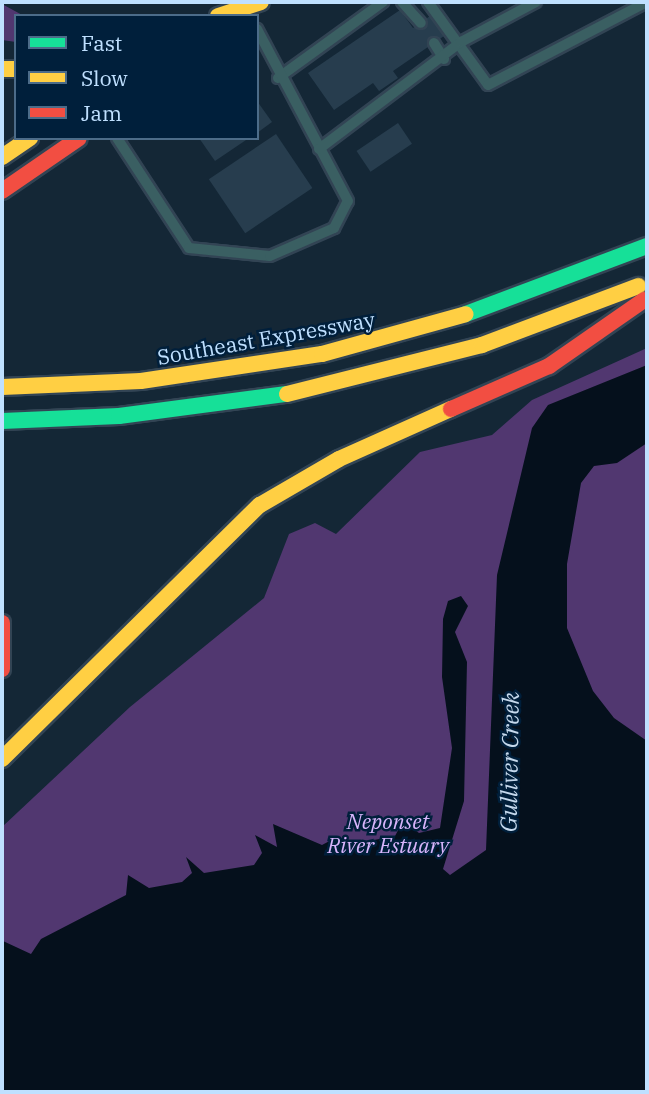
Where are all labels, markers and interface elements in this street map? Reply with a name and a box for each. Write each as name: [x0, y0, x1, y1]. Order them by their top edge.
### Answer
legend: [14, 14, 259, 140]
text: Fast: [81, 29, 122, 57]
text: Slow: [81, 64, 128, 92]
text: Jam: [81, 99, 122, 127]
street label: Southeast Expressway: [155, 306, 377, 370]
water label: Gulliver Creek: [494, 692, 524, 832]
park label: Neponset River Estuary: [327, 808, 449, 858]

